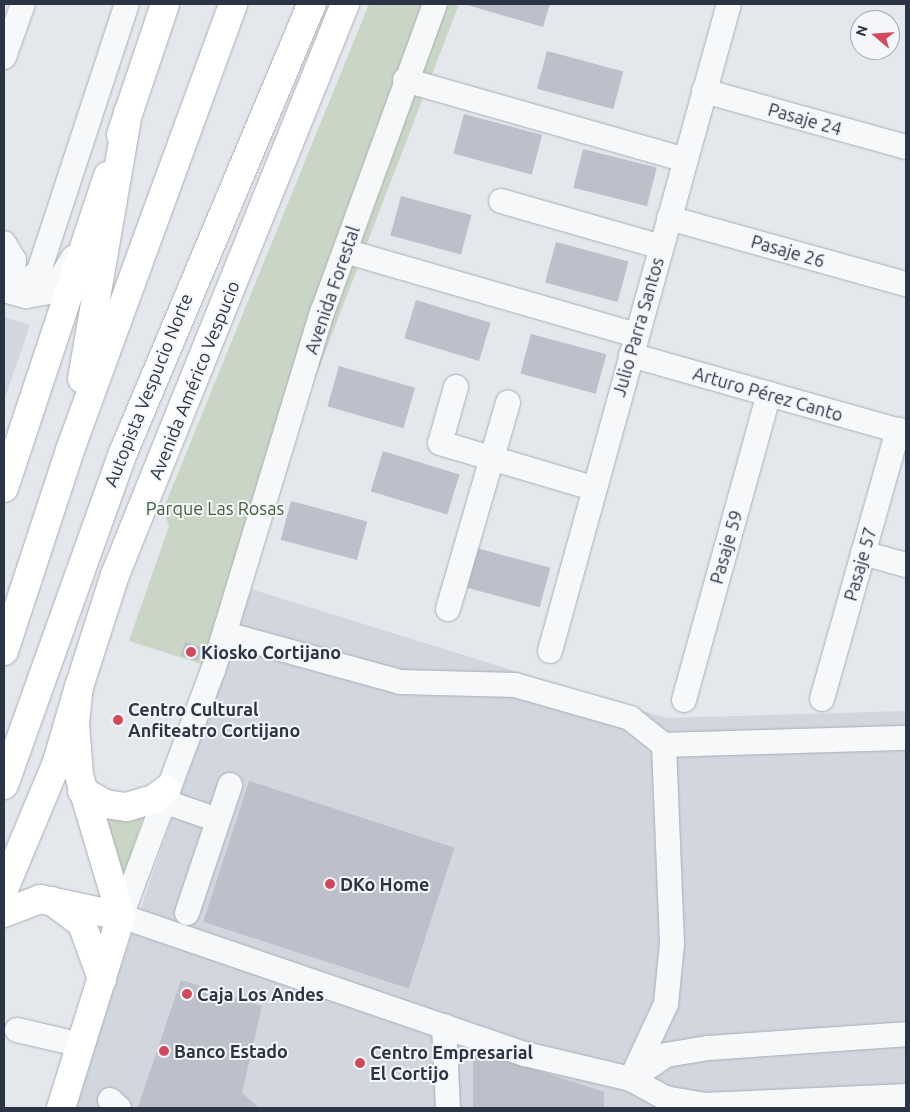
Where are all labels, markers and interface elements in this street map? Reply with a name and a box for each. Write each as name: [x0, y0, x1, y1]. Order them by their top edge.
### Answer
north arrow: [850, 10, 900, 60]
text: N: [852, 23, 871, 38]
street label: Pasaje 24: [766, 98, 844, 140]
street label: Avenida Forestal: [300, 223, 364, 357]
street label: Pasaje 26: [749, 230, 827, 272]
street label: Julio Parra Santos: [608, 255, 668, 399]
street label: Avenida Américo Vespucio: [144, 277, 244, 483]
street label: Autopista Vespucio Norte: [99, 290, 197, 490]
street label: Arturo Pérez Canto: [691, 362, 845, 426]
park label: Parque Las Rosas: [146, 497, 284, 519]
street label: Pasaje 59: [705, 508, 747, 586]
street label: Pasaje 57: [839, 525, 881, 603]
place label: Kiosko Cortijano: [201, 641, 341, 663]
marker: Kiosko Cortijano: [185, 646, 197, 658]
place label: Centro Cultural Anfiteatro Cortijano: [128, 699, 300, 742]
marker: Centro Cultural Anfiteatro Cortijano: [112, 714, 124, 726]
place label: DKo Home: [340, 873, 429, 895]
marker: DKo Home: [324, 878, 336, 890]
place label: Caja Los Andes: [197, 983, 324, 1005]
marker: Caja Los Andes: [181, 988, 193, 1000]
place label: Banco Estado: [174, 1040, 288, 1062]
place label: Centro Empresarial El Cortijo: [370, 1042, 533, 1084]
marker: Banco Estado: [158, 1045, 170, 1057]
marker: Centro Empresarial El Cortijo: [354, 1057, 366, 1069]

